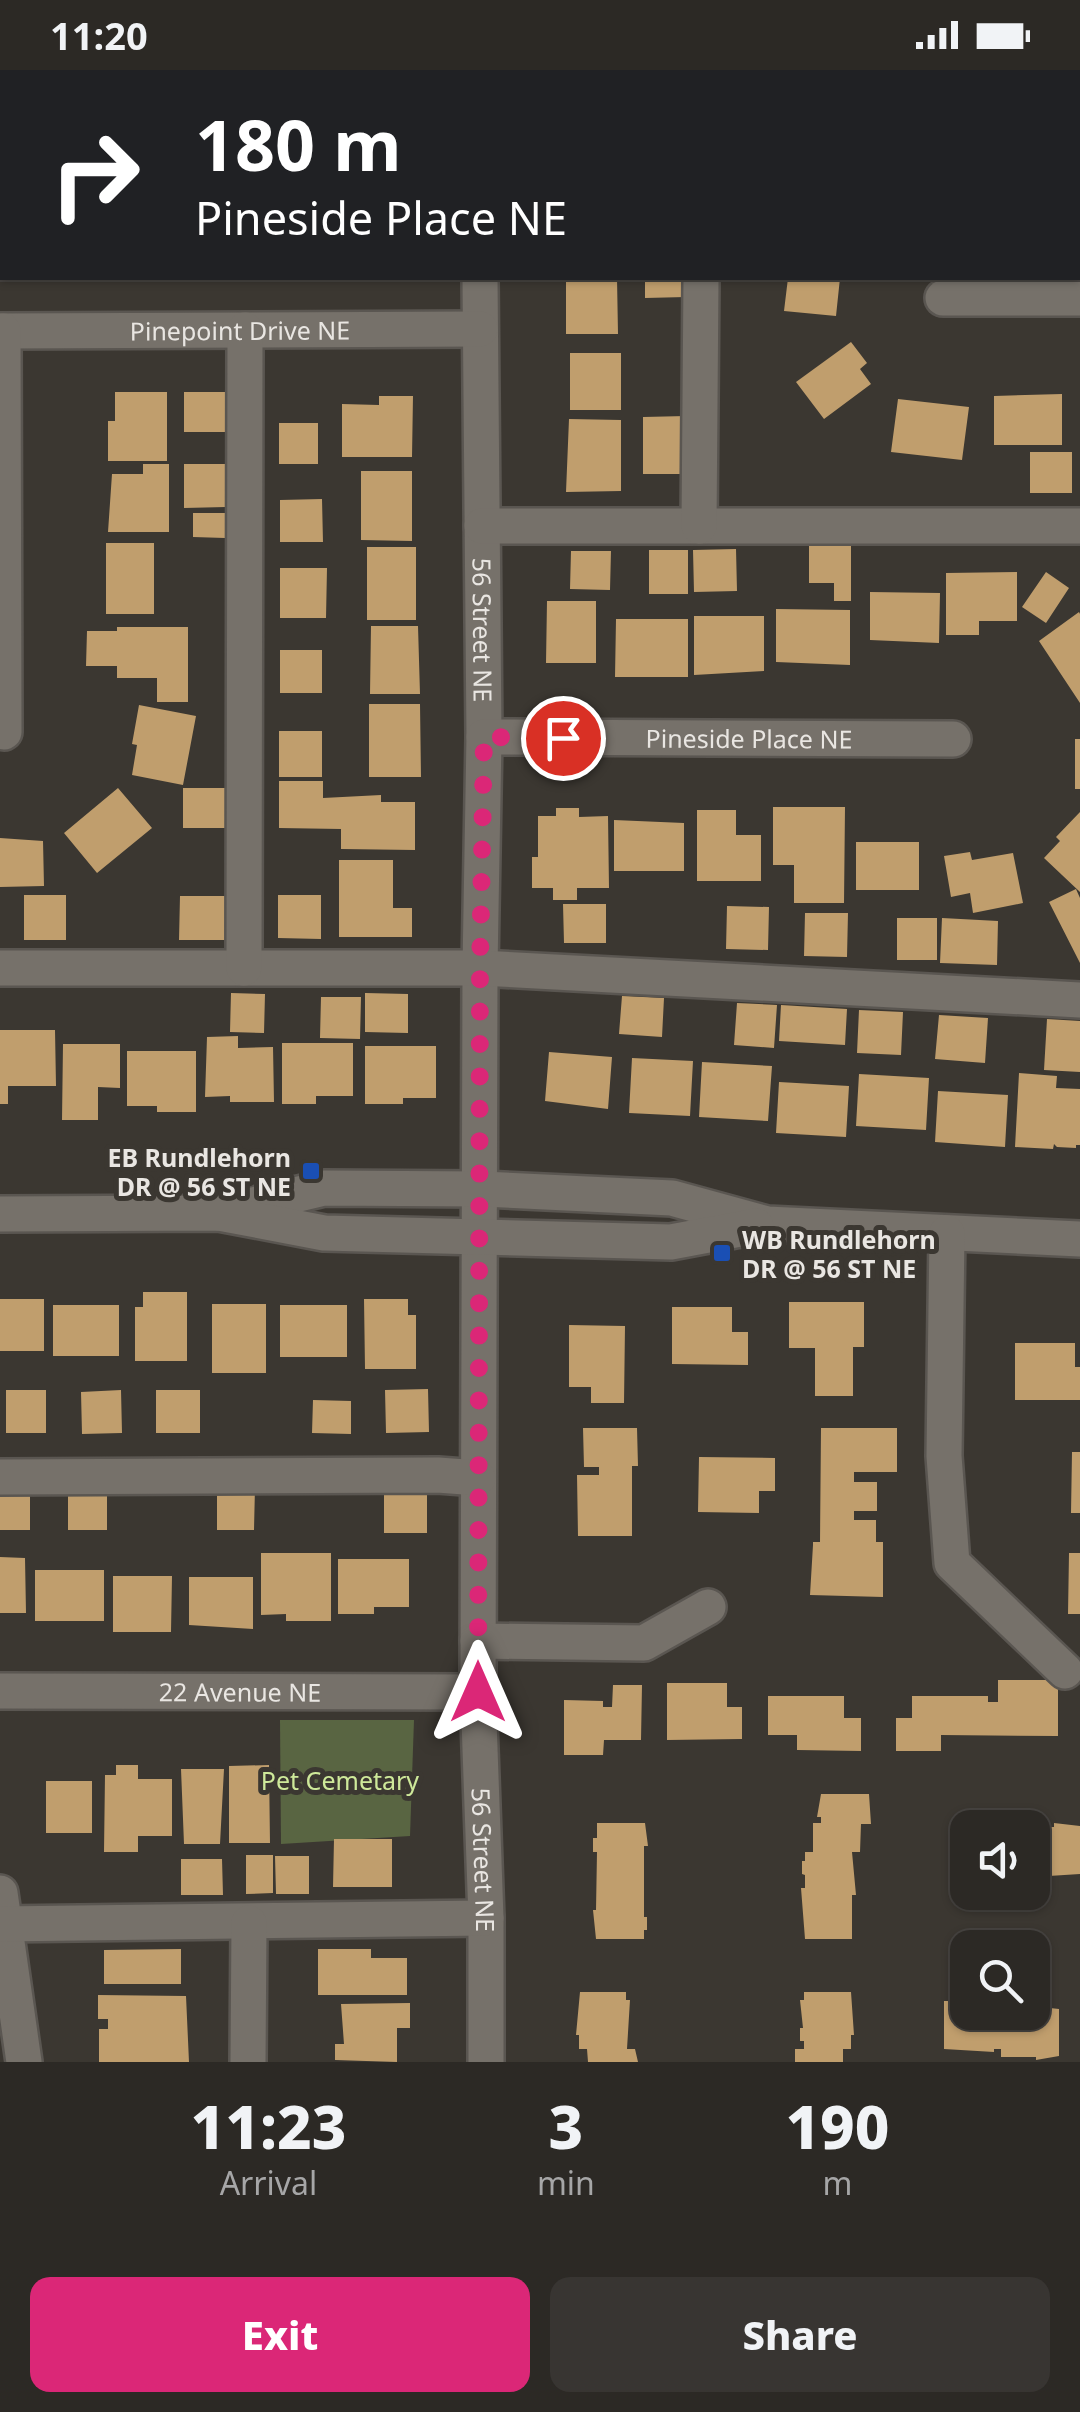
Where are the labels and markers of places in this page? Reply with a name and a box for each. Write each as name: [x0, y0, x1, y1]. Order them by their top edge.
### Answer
pin: [521, 696, 606, 781]
place label: EB Rundlehorn DR @ 56 ST NE: [107, 1140, 291, 1203]
marker: EB Rundlehorn DR @ 56 ST NE: [300, 1160, 322, 1182]
place label: WB Rundlehorn DR @ 56 ST NE: [742, 1222, 936, 1285]
marker: WB Rundlehorn DR @ 56 ST NE: [711, 1242, 733, 1264]

